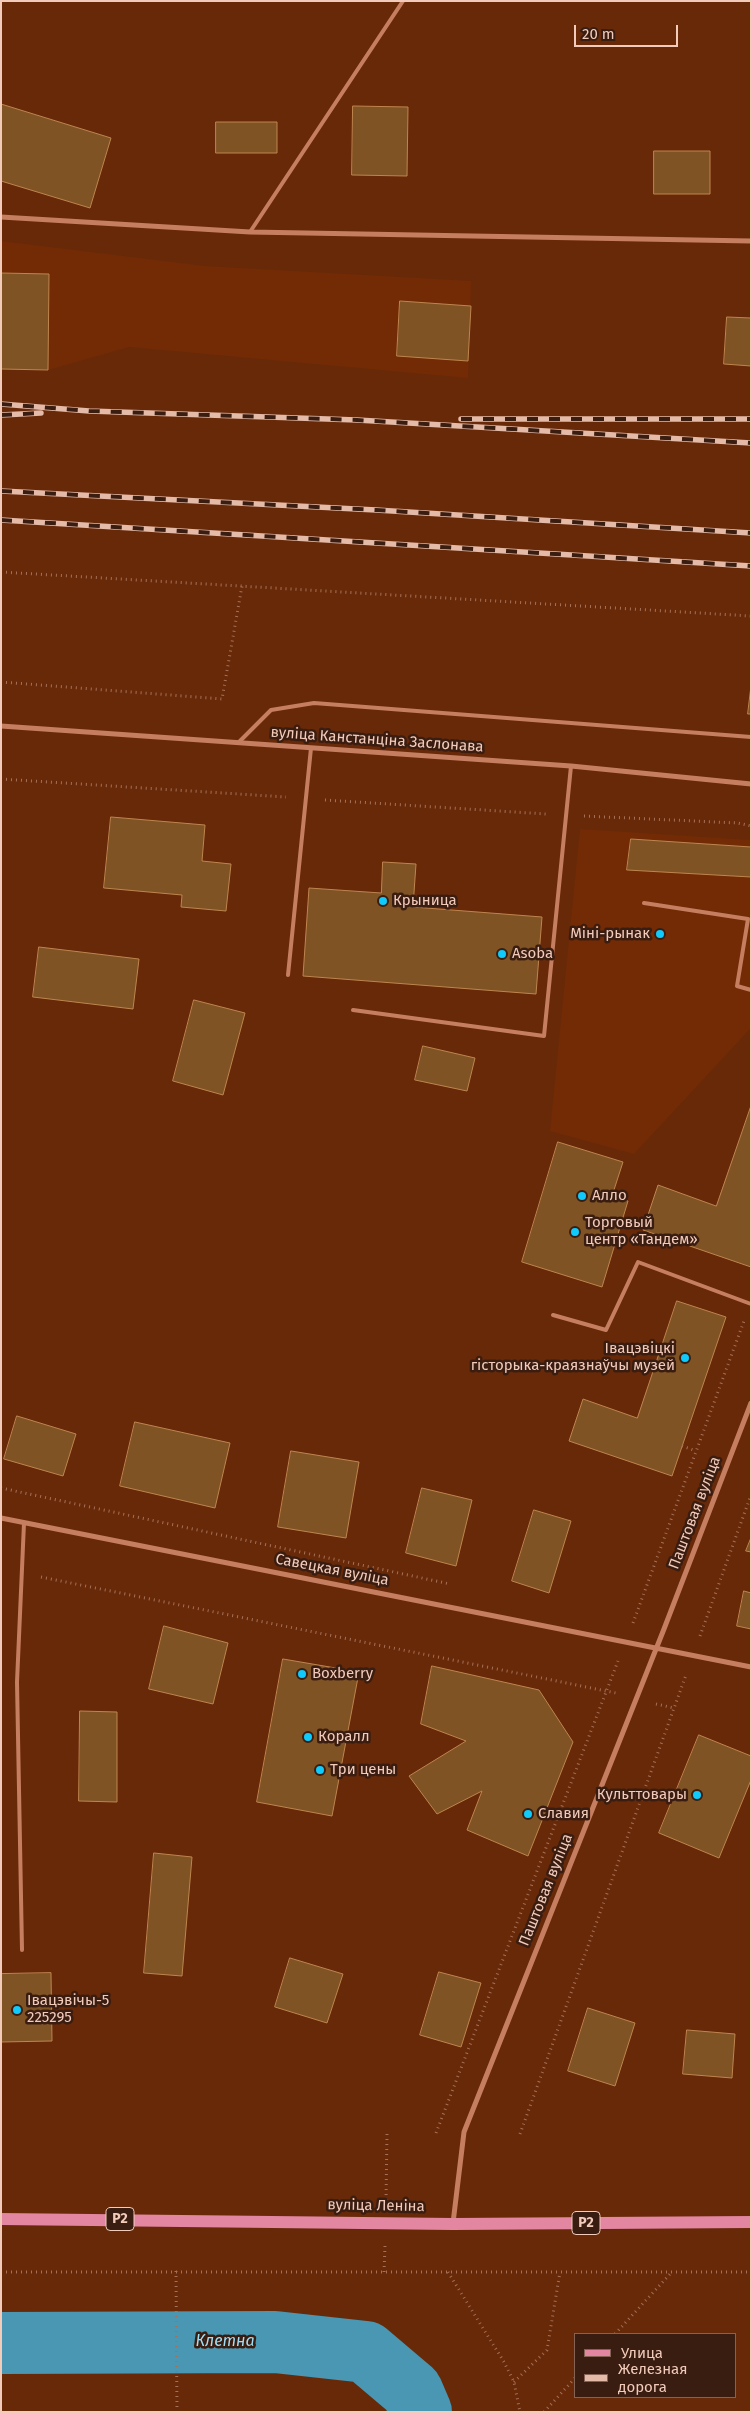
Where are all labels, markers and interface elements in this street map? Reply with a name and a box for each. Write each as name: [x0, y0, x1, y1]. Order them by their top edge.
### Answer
scale bar: [577, 15, 681, 47]
text: 20 m: [582, 25, 615, 43]
street label: вуліца Канстанціна Заслонава: [270, 724, 484, 756]
place label: Крыница: [393, 892, 457, 910]
marker: Крыница: [377, 895, 389, 907]
place label: Міні-рынак: [570, 925, 650, 943]
marker: Міні-рынак: [654, 928, 666, 940]
place label: Asoba: [512, 945, 553, 963]
marker: Asoba: [496, 948, 508, 960]
place label: Алло: [592, 1187, 627, 1205]
marker: Алло: [576, 1190, 588, 1202]
place label: Торговый центр «Тандем»: [585, 1214, 698, 1249]
marker: Торговый центр «Тандем»: [569, 1226, 581, 1238]
place label: Івацэвіцкі гісторыка-краязнаўчы музей: [471, 1340, 675, 1375]
marker: Івацэвіцкі гісторыка-краязнаўчы музей: [679, 1352, 691, 1364]
street label: Паштовая вуліца: [665, 1454, 725, 1572]
street label: Савецкая вуліца: [274, 1550, 390, 1590]
place label: Boxberry: [312, 1665, 373, 1683]
marker: Boxberry: [296, 1668, 308, 1680]
place label: Коралл: [318, 1728, 370, 1746]
marker: Коралл: [302, 1731, 314, 1743]
place label: Три цены: [330, 1761, 396, 1779]
marker: Три цены: [314, 1764, 326, 1776]
place label: Культтовары: [597, 1786, 687, 1804]
marker: Культтовары: [691, 1789, 703, 1801]
place label: Славия: [538, 1805, 589, 1823]
marker: Славия: [522, 1808, 534, 1820]
street label: Паштовая вуліца: [515, 1831, 577, 1949]
place label: Івацэвічы-5 225295: [27, 1992, 109, 2027]
marker: Івацэвічы-5 225295: [11, 2004, 23, 2016]
street label: вуліца Леніна: [327, 2196, 425, 2216]
road number: Р2: [106, 2208, 134, 2230]
road number: Р2: [572, 2212, 600, 2234]
water label: Клетна: [196, 2332, 254, 2352]
legend: [574, 2333, 737, 2398]
text: Улица: [621, 2344, 663, 2362]
text: Железная дорога: [618, 2360, 687, 2396]

